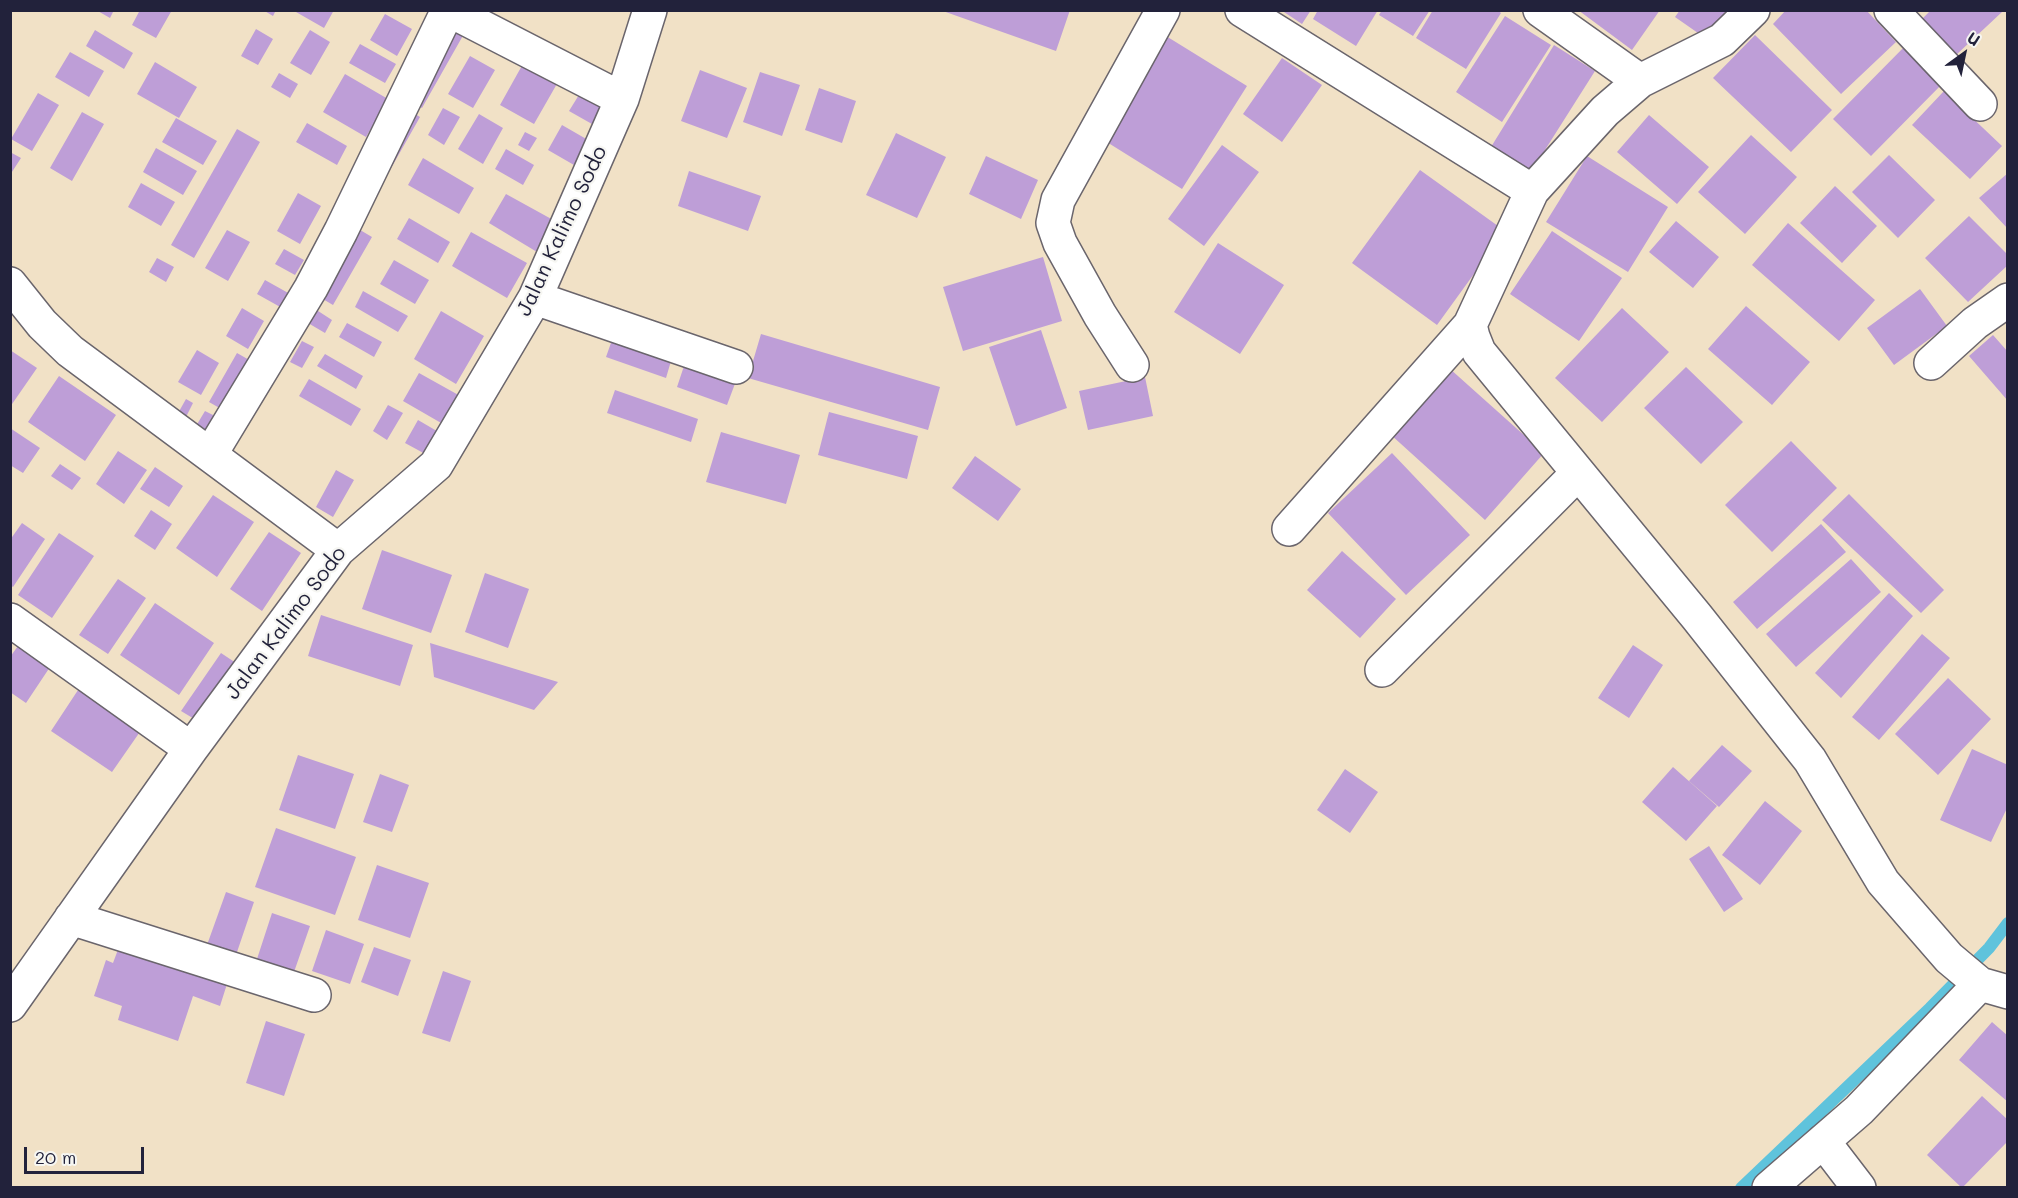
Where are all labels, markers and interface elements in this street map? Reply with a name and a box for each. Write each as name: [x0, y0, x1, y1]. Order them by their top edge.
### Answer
north arrow: [1934, 24, 1994, 84]
text: U: [1964, 27, 1985, 50]
street label: Jalan Kalimo Sodo: [512, 142, 612, 320]
street label: Jalan Kalimo Sodo: [220, 542, 352, 704]
scale bar: [27, 1135, 147, 1173]
text: 20 m: [35, 1145, 76, 1169]

